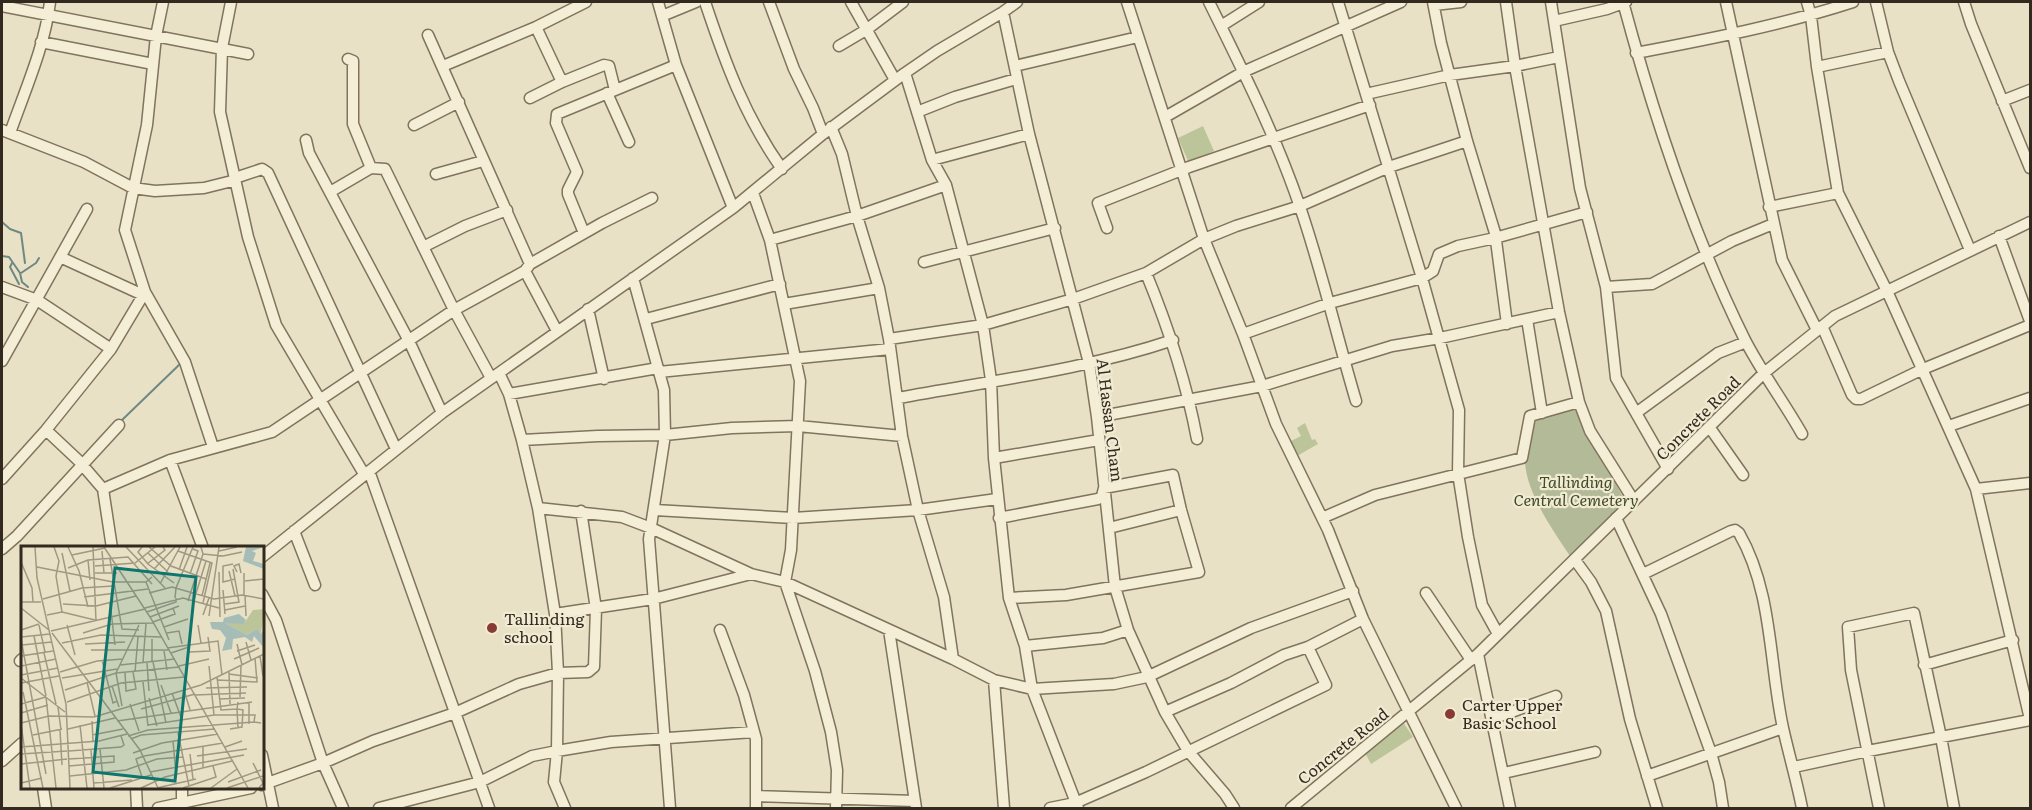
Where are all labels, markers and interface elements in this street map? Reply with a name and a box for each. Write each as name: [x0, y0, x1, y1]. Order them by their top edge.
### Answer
street label: Al Hassan Cham: [1091, 357, 1131, 484]
street label: Concrete Road: [1650, 369, 1745, 465]
park label: Tallinding Central Cemetery: [1513, 469, 1639, 511]
inset map: [21, 546, 264, 789]
place label: Tallinding school: [504, 606, 585, 648]
marker: Tallinding school: [485, 621, 499, 635]
place label: Carter Upper Basic School: [1462, 692, 1563, 734]
street label: Concrete Road: [1292, 701, 1393, 789]
marker: Carter Upper Basic School: [1443, 707, 1457, 721]

